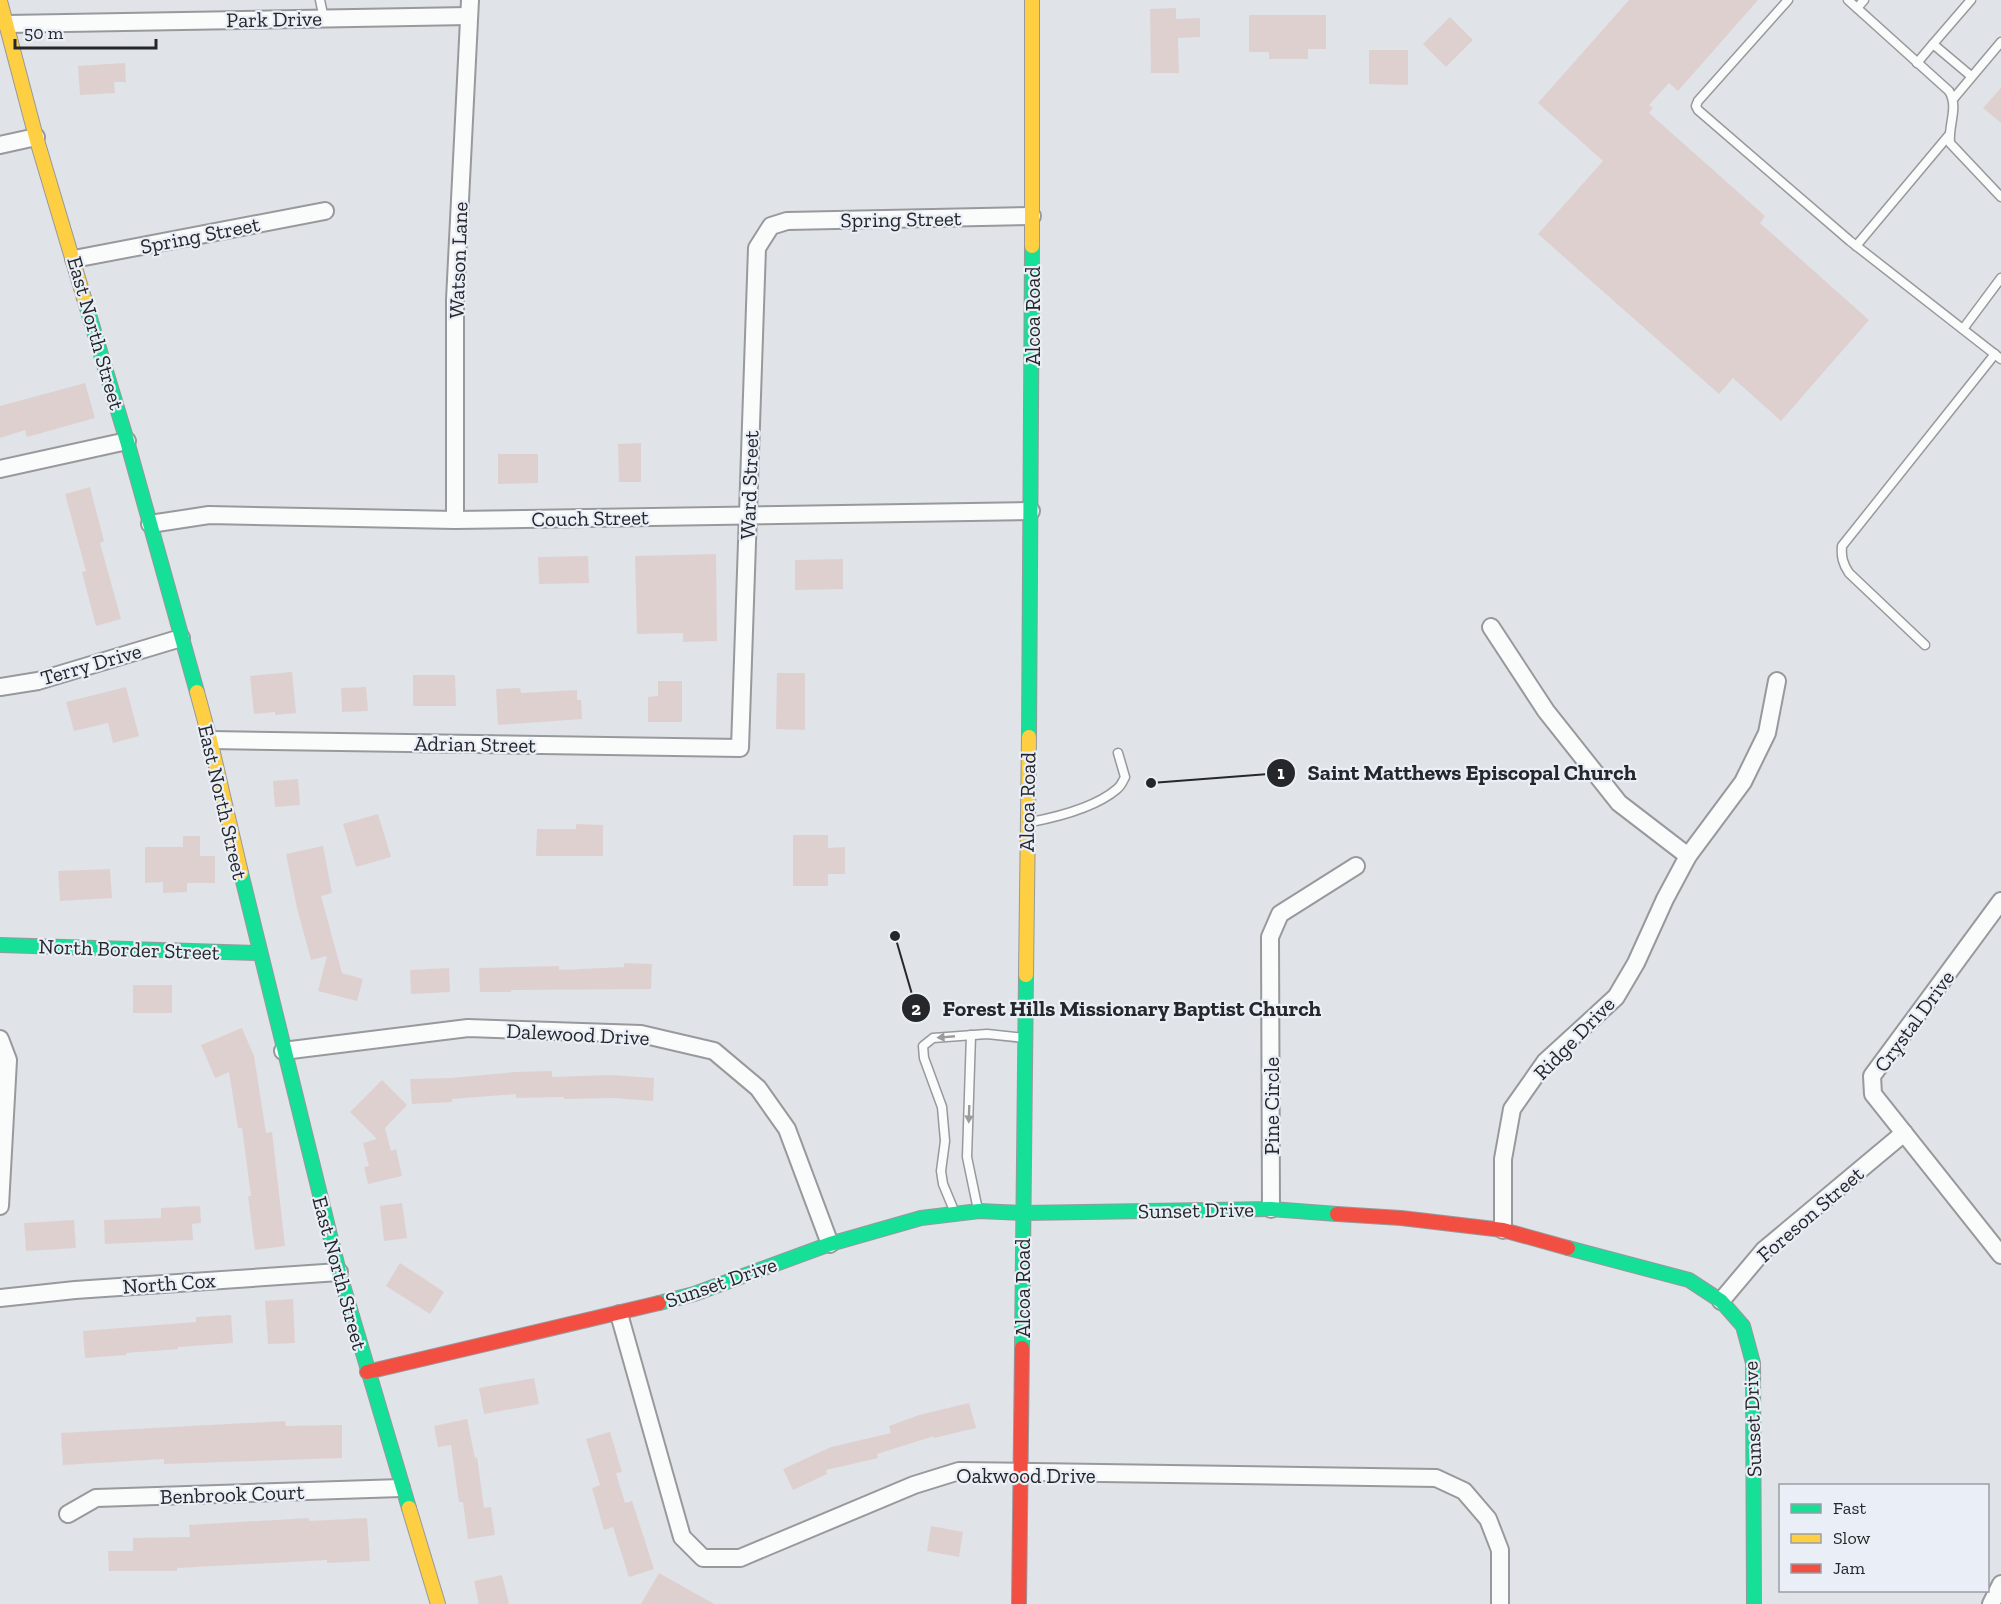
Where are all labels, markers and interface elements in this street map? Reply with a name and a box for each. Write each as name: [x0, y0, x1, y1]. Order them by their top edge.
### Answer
street label: Park Drive: [226, 6, 322, 32]
scale bar: [15, 12, 156, 50]
text: 50 m: [24, 22, 64, 44]
street label: Watson Lane: [443, 201, 473, 319]
street label: Spring Street: [840, 205, 962, 233]
street label: Spring Street: [138, 211, 262, 259]
street label: East North Street: [62, 253, 130, 413]
street label: Alcoa Road: [1020, 266, 1045, 366]
street label: Ward Street: [735, 430, 763, 540]
street label: Couch Street: [531, 504, 649, 532]
street label: Terry Drive: [38, 638, 144, 690]
street label: East North Street: [193, 722, 253, 882]
street label: Adrian Street: [414, 730, 536, 758]
street label: Alcoa Road: [1014, 751, 1040, 852]
callout: Saint Matthews Episcopal Church: [1266, 753, 1649, 793]
text: Saint Matthews Episcopal Church: [1308, 759, 1637, 786]
text: 1: [1277, 762, 1285, 784]
street label: North Border Street: [38, 933, 220, 965]
street label: Crystal Drive: [1869, 965, 1959, 1077]
callout: Forest Hills Missionary Baptist Church: [901, 988, 1334, 1028]
street label: Ridge Drive: [1528, 991, 1620, 1085]
text: Forest Hills Missionary Baptist Church: [943, 995, 1322, 1022]
text: 2: [911, 998, 921, 1020]
street label: Dalewood Drive: [506, 1018, 650, 1050]
one-way arrow: [936, 1032, 955, 1042]
street label: Pine Circle: [1259, 1057, 1284, 1155]
one-way arrow: [964, 1105, 973, 1124]
street label: Foreson Street: [1752, 1161, 1868, 1267]
street label: East North Street: [307, 1193, 373, 1353]
street label: Sunset Drive: [1138, 1196, 1254, 1224]
street label: Alcoa Road: [1010, 1238, 1035, 1338]
street label: Sunset Drive: [662, 1251, 780, 1313]
street label: North Cox: [122, 1267, 217, 1299]
street label: Sunset Drive: [1737, 1360, 1767, 1477]
street label: Oakwood Drive: [956, 1463, 1096, 1488]
street label: Benbrook Court: [159, 1479, 305, 1509]
legend: [1779, 1484, 1989, 1592]
text: Fast: [1833, 1497, 1866, 1519]
text: Slow: [1833, 1527, 1870, 1549]
text: Jam: [1833, 1557, 1865, 1579]

